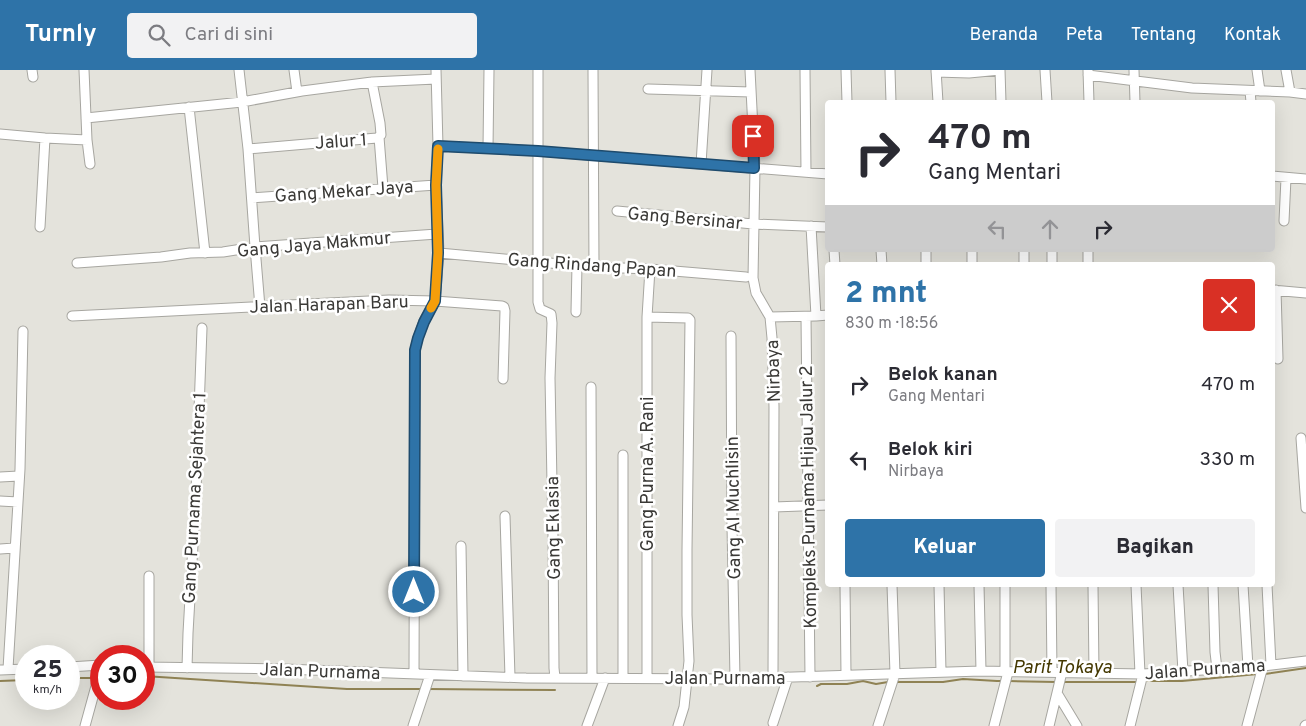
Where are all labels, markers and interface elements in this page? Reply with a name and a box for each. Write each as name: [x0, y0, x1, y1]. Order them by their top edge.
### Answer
search box: [127, 13, 477, 58]
text: Turnly: [25, 20, 97, 50]
icon: search: [145, 21, 173, 49]
text: Cari di sini: [185, 23, 273, 47]
text: Beranda: [969, 24, 1038, 47]
text: Peta: [1066, 24, 1103, 47]
text: Tentang: [1131, 24, 1196, 47]
text: Kontak: [1224, 24, 1281, 47]
pin: [732, 115, 774, 157]
text: 470 m: [928, 117, 1032, 161]
icon: right: [845, 120, 910, 185]
icon: arrive: [739, 122, 767, 150]
street label: Jalur 1: [314, 129, 368, 156]
text: Gang Mentari: [928, 160, 1061, 187]
street label: Gang Mekar Jaya: [274, 176, 414, 209]
street label: Gang Bersinar: [626, 203, 743, 236]
icon: left: [983, 215, 1011, 243]
icon: ahead: [1036, 215, 1064, 243]
icon: right: [1089, 215, 1117, 243]
street label: Gang Jaya Makmur: [236, 227, 392, 264]
street label: Gang Rindang Papan: [507, 249, 677, 284]
text: 2 mnt: [845, 276, 927, 313]
button: close: [1203, 279, 1255, 331]
street label: Jalan Harapan Baru: [249, 291, 409, 320]
text: 830 m · 18:56: [845, 314, 938, 334]
street label: Nirbaya: [762, 339, 787, 403]
text: Belok kanan: [888, 363, 998, 387]
street label: Kompleks Purnama Hijau Jalur 2: [796, 365, 823, 629]
icon: right: [845, 371, 873, 399]
text: 470 m: [1201, 373, 1255, 397]
text: Gang Mentari: [888, 387, 985, 407]
street label: Gang Purnama Sejahtera 1: [178, 392, 213, 604]
street label: Gang Purna A. Rani: [637, 397, 660, 552]
street label: Gang Al Muchlisin: [722, 436, 747, 580]
text: Belok kiri: [888, 438, 973, 462]
icon: left: [845, 446, 873, 474]
text: 330 m: [1200, 448, 1255, 472]
text: Nirbaya: [888, 462, 944, 482]
street label: Gang Eklasia: [542, 476, 567, 580]
button: Keluar: [845, 519, 1045, 577]
button: Bagikan: [1055, 519, 1255, 577]
position arrow: [387, 565, 439, 617]
speed limit sign: 30: [90, 645, 155, 710]
text: 25: [32, 655, 63, 687]
street label: Jalan Purnama: [1144, 655, 1266, 686]
water label: Parit Tokaya: [1012, 656, 1112, 680]
street label: Jalan Purnama: [259, 659, 381, 686]
street label: Jalan Purnama: [664, 668, 786, 691]
text: km/h: [33, 682, 62, 698]

